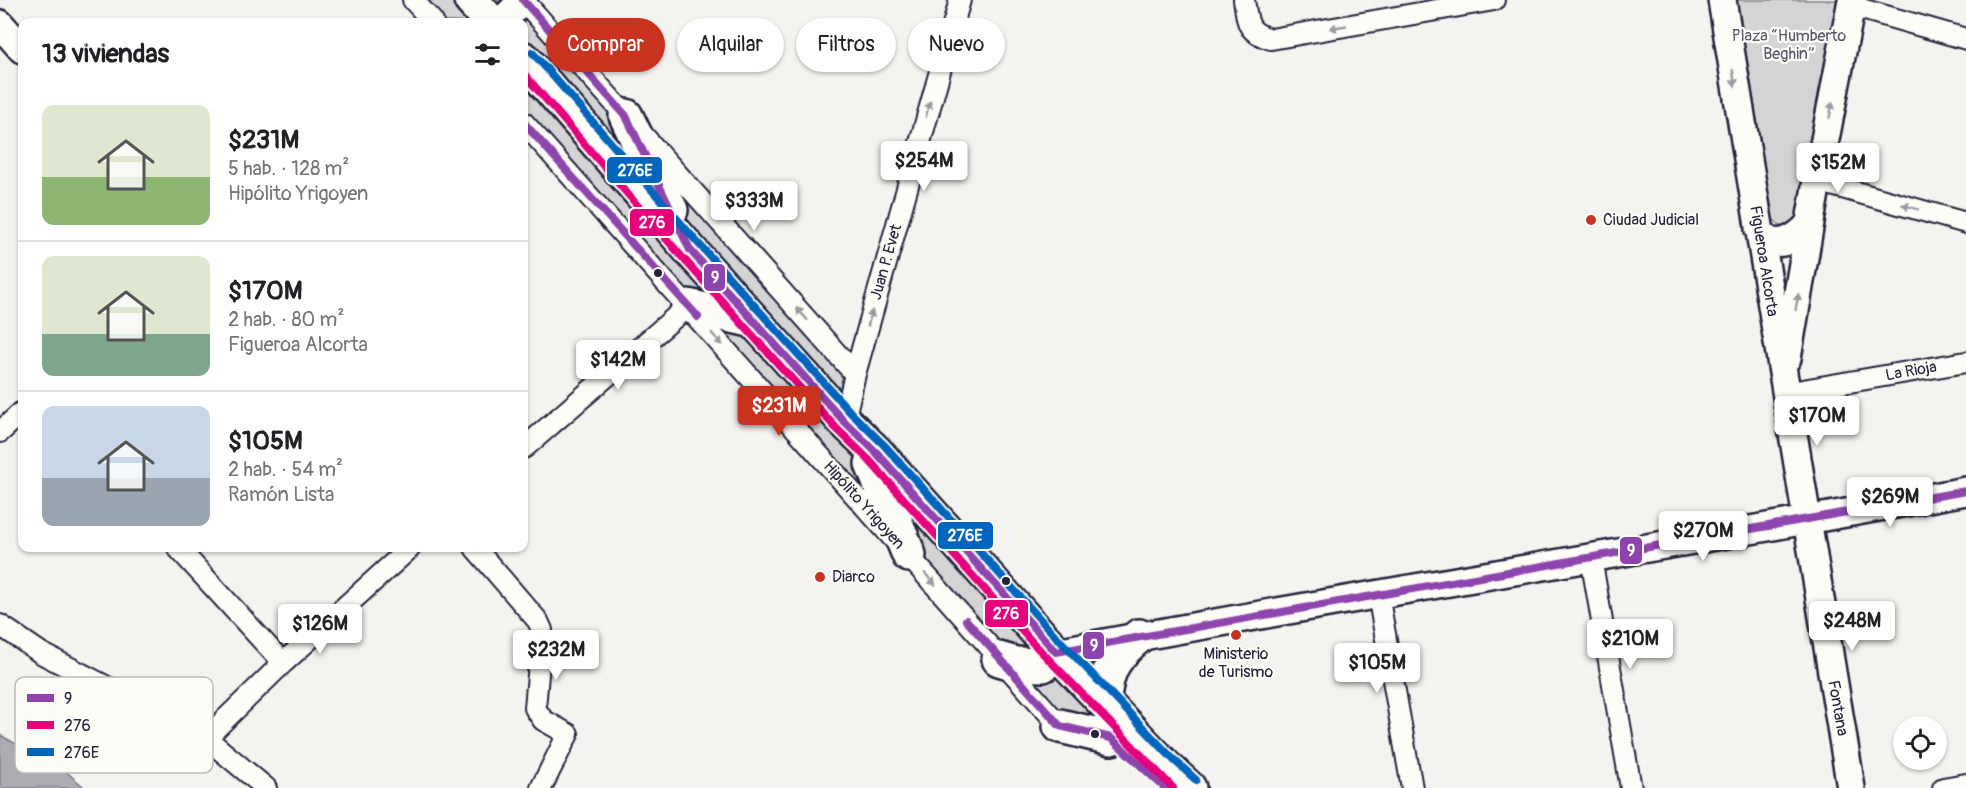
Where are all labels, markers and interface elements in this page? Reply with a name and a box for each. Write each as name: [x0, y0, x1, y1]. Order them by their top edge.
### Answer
chip: Comprar: [546, 18, 665, 72]
chip: Alquilar: [677, 18, 784, 72]
chip: Filtros: [796, 18, 896, 72]
chip: Nuevo: [908, 18, 1005, 72]
one-way arrow: [1328, 23, 1347, 32]
park label: Plaza “Humberto Beghin”: [1732, 26, 1847, 64]
text: 13 viviendas: [42, 38, 169, 70]
icon: filters: [471, 38, 504, 71]
one-way arrow: [1730, 69, 1739, 88]
one-way arrow: [924, 100, 933, 118]
one-way arrow: [1827, 100, 1836, 119]
text: $231M: [228, 124, 299, 156]
icon: home: [90, 129, 162, 201]
pin: $254M: [882, 141, 966, 192]
pin: $152M: [1796, 143, 1880, 194]
text: $254M: [895, 148, 953, 173]
text: $152M: [1810, 150, 1866, 175]
text: 5 hab. · 128 m²: [228, 156, 349, 181]
line badge: 276E: [606, 156, 663, 184]
text: 276E: [617, 161, 653, 181]
text: Hipólito Yrigoyen: [228, 181, 368, 206]
pin: $333M: [712, 181, 796, 232]
text: $333M: [725, 188, 783, 213]
one-way arrow: [1901, 202, 1919, 211]
street label: Figueroa Alcorta: [1745, 204, 1783, 318]
line badge: 276: [629, 208, 675, 237]
place label: Ciudad Judicial: [1603, 210, 1699, 230]
text: 276: [639, 213, 665, 233]
marker: Ciudad Judicial: [1584, 213, 1598, 227]
street label: Juan P. Evet: [866, 221, 906, 302]
line badge: 9: [703, 263, 726, 292]
unlabelled marker: [652, 267, 664, 279]
text: 9: [711, 268, 719, 288]
text: $170M: [228, 275, 303, 307]
icon: home: [90, 280, 162, 352]
one-way arrow: [1792, 292, 1801, 311]
text: 2 hab. · 80 m²: [228, 307, 344, 332]
one-way arrow: [795, 307, 809, 322]
one-way arrow: [866, 308, 875, 326]
one-way arrow: [710, 331, 723, 346]
text: Figueroa Alcorta: [228, 332, 368, 357]
pin: $142M: [576, 340, 660, 391]
text: $142M: [590, 347, 646, 372]
street label: La Rioja: [1884, 357, 1938, 385]
pin: $231M: [737, 386, 821, 437]
text: $231M: [752, 393, 806, 418]
pin: $170M: [1775, 396, 1859, 447]
text: $170M: [1788, 403, 1846, 428]
text: $105M: [228, 425, 303, 457]
icon: home: [90, 430, 162, 502]
text: 2 hab. · 54 m²: [228, 457, 343, 482]
street label: Hipólito Yrigoyen: [819, 457, 909, 553]
pin: $269M: [1848, 477, 1932, 528]
text: Ramón Lista: [228, 482, 334, 507]
text: $269M: [1861, 484, 1919, 509]
pin: $270M: [1661, 511, 1745, 562]
text: $270M: [1673, 518, 1733, 543]
line badge: 276E: [937, 521, 994, 550]
text: 276E: [947, 526, 983, 546]
line badge: 9: [1619, 536, 1643, 565]
text: 9: [1627, 541, 1635, 561]
place label: Diarco: [832, 567, 875, 587]
marker: Diarco: [813, 570, 827, 584]
one-way arrow: [923, 571, 936, 586]
unlabelled marker: [1000, 575, 1012, 587]
line badge: 276: [984, 599, 1029, 628]
pin: $248M: [1810, 601, 1894, 652]
pin: $126M: [278, 604, 362, 655]
text: 276: [993, 604, 1019, 624]
text: $248M: [1823, 608, 1881, 633]
text: $126M: [292, 611, 348, 636]
pin: $210M: [1588, 619, 1672, 670]
text: $210M: [1601, 626, 1659, 651]
marker: Ministerio de Turismo: [1229, 628, 1243, 642]
pin: $232M: [514, 630, 598, 681]
line badge: 9: [1082, 631, 1105, 660]
text: 9: [1090, 636, 1098, 656]
text: $232M: [527, 637, 585, 662]
pin: $105M: [1335, 643, 1419, 694]
place label: Ministerio de Turismo: [1199, 644, 1274, 682]
text: $105M: [1348, 650, 1406, 675]
legend: [15, 677, 213, 773]
street label: Fontana: [1823, 679, 1853, 737]
text: 9: [64, 689, 72, 709]
text: 276: [64, 716, 91, 736]
map controls: [1893, 716, 1947, 770]
button: locate: [1893, 716, 1947, 770]
unlabelled marker: [1089, 728, 1101, 740]
text: 276E: [64, 743, 99, 763]

